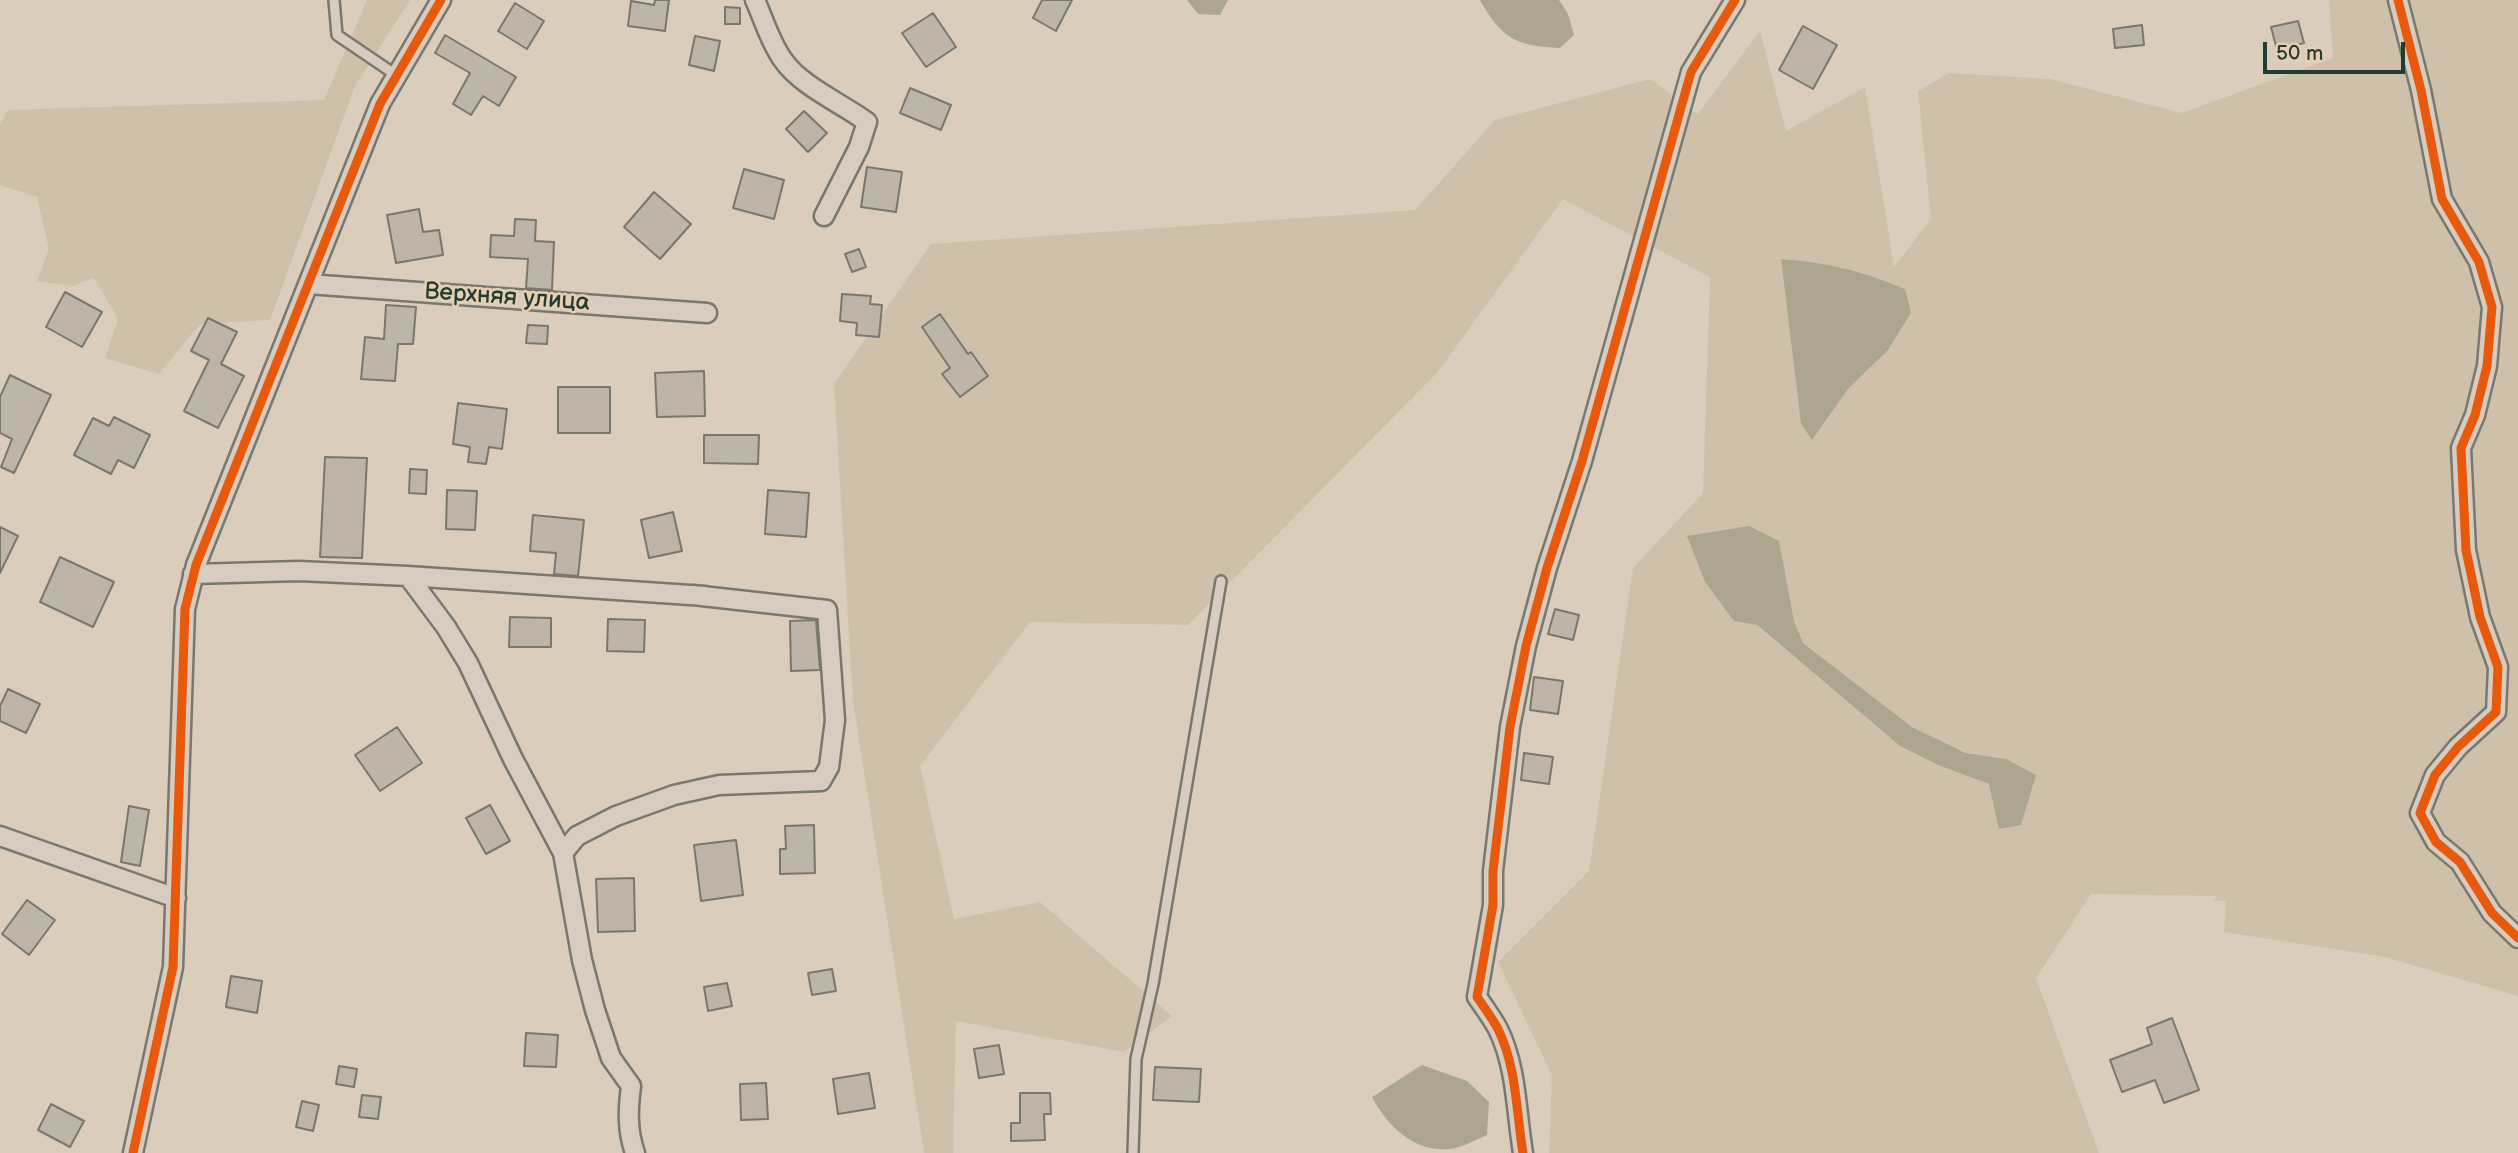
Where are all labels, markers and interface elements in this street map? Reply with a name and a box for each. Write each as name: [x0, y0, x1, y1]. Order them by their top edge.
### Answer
scale bar: [2266, 28, 2408, 72]
text: 50 m: [2276, 41, 2323, 66]
street label: Верхняя улица: [423, 278, 591, 318]

